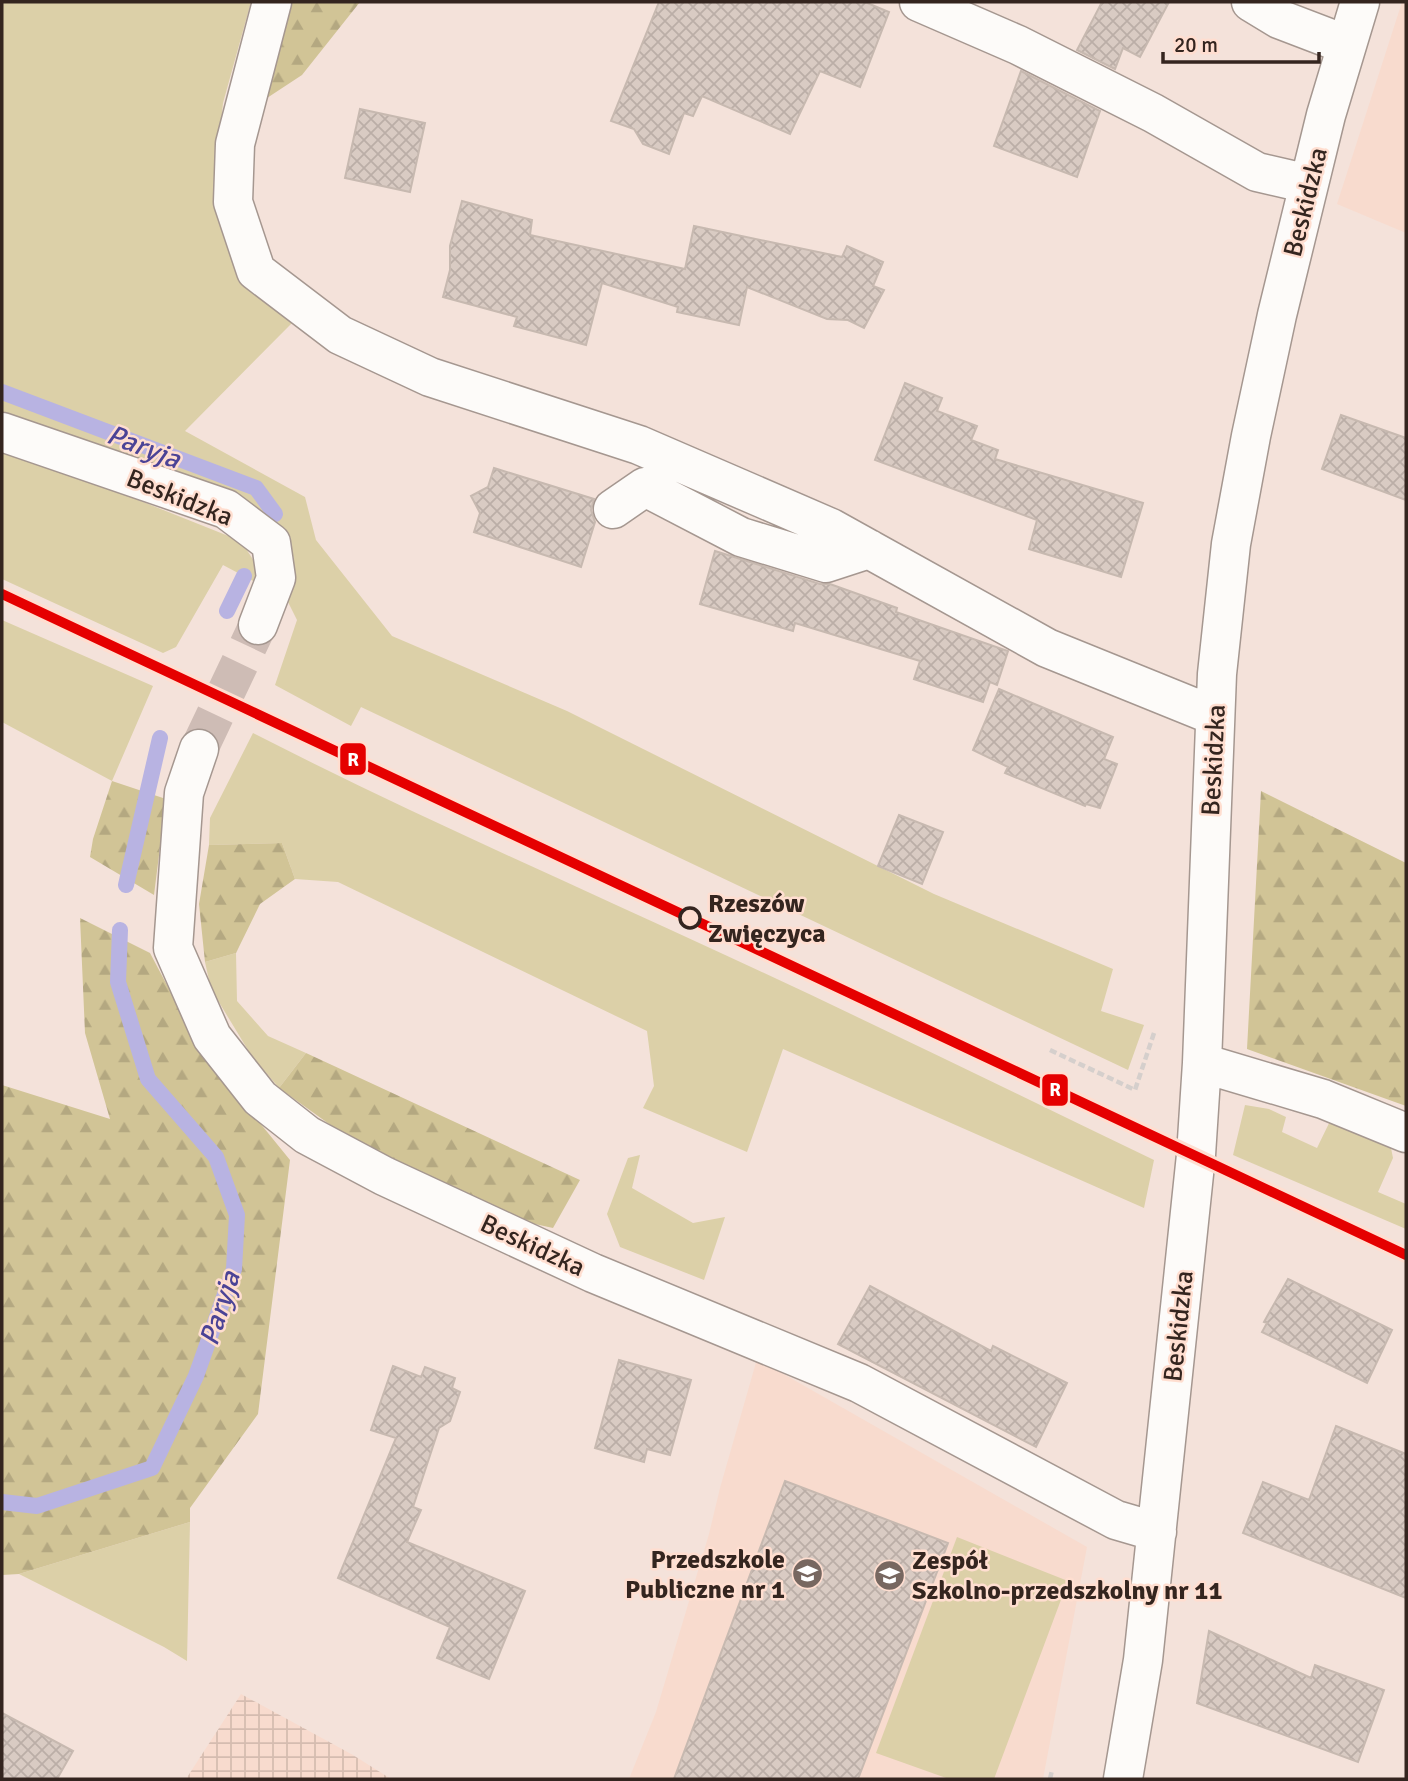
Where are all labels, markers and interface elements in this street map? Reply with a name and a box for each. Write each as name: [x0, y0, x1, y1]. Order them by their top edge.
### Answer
scale bar: [1163, 21, 1319, 65]
text: 20 m: [1174, 32, 1218, 58]
street label: Beskidzka: [1277, 144, 1335, 260]
water label: Paryja: [102, 417, 186, 477]
street label: Beskidzka: [122, 462, 237, 534]
street label: Beskidzka: [1195, 703, 1233, 817]
line badge: R: [339, 742, 367, 776]
text: R: [347, 748, 359, 772]
place label: Rzeszów Zwięczyca: [708, 888, 826, 950]
marker: Rzeszów Zwięczyca: [679, 907, 701, 929]
line badge: R: [1041, 1073, 1069, 1107]
text: R: [1049, 1078, 1061, 1102]
street label: Beskidzka: [475, 1208, 590, 1284]
water label: Paryja: [192, 1266, 248, 1350]
street label: Beskidzka: [1157, 1269, 1201, 1383]
place label: Przedszkole Publiczne nr 1: [625, 1544, 785, 1606]
place label: Zespół Szkolno-przedszkolny nr 11: [912, 1545, 1222, 1607]
school or university icon: Przedszkole Publiczne nr 1: [791, 1557, 825, 1591]
school or university icon: Zespół Szkolno-przedszkolny nr 11: [872, 1558, 906, 1592]

